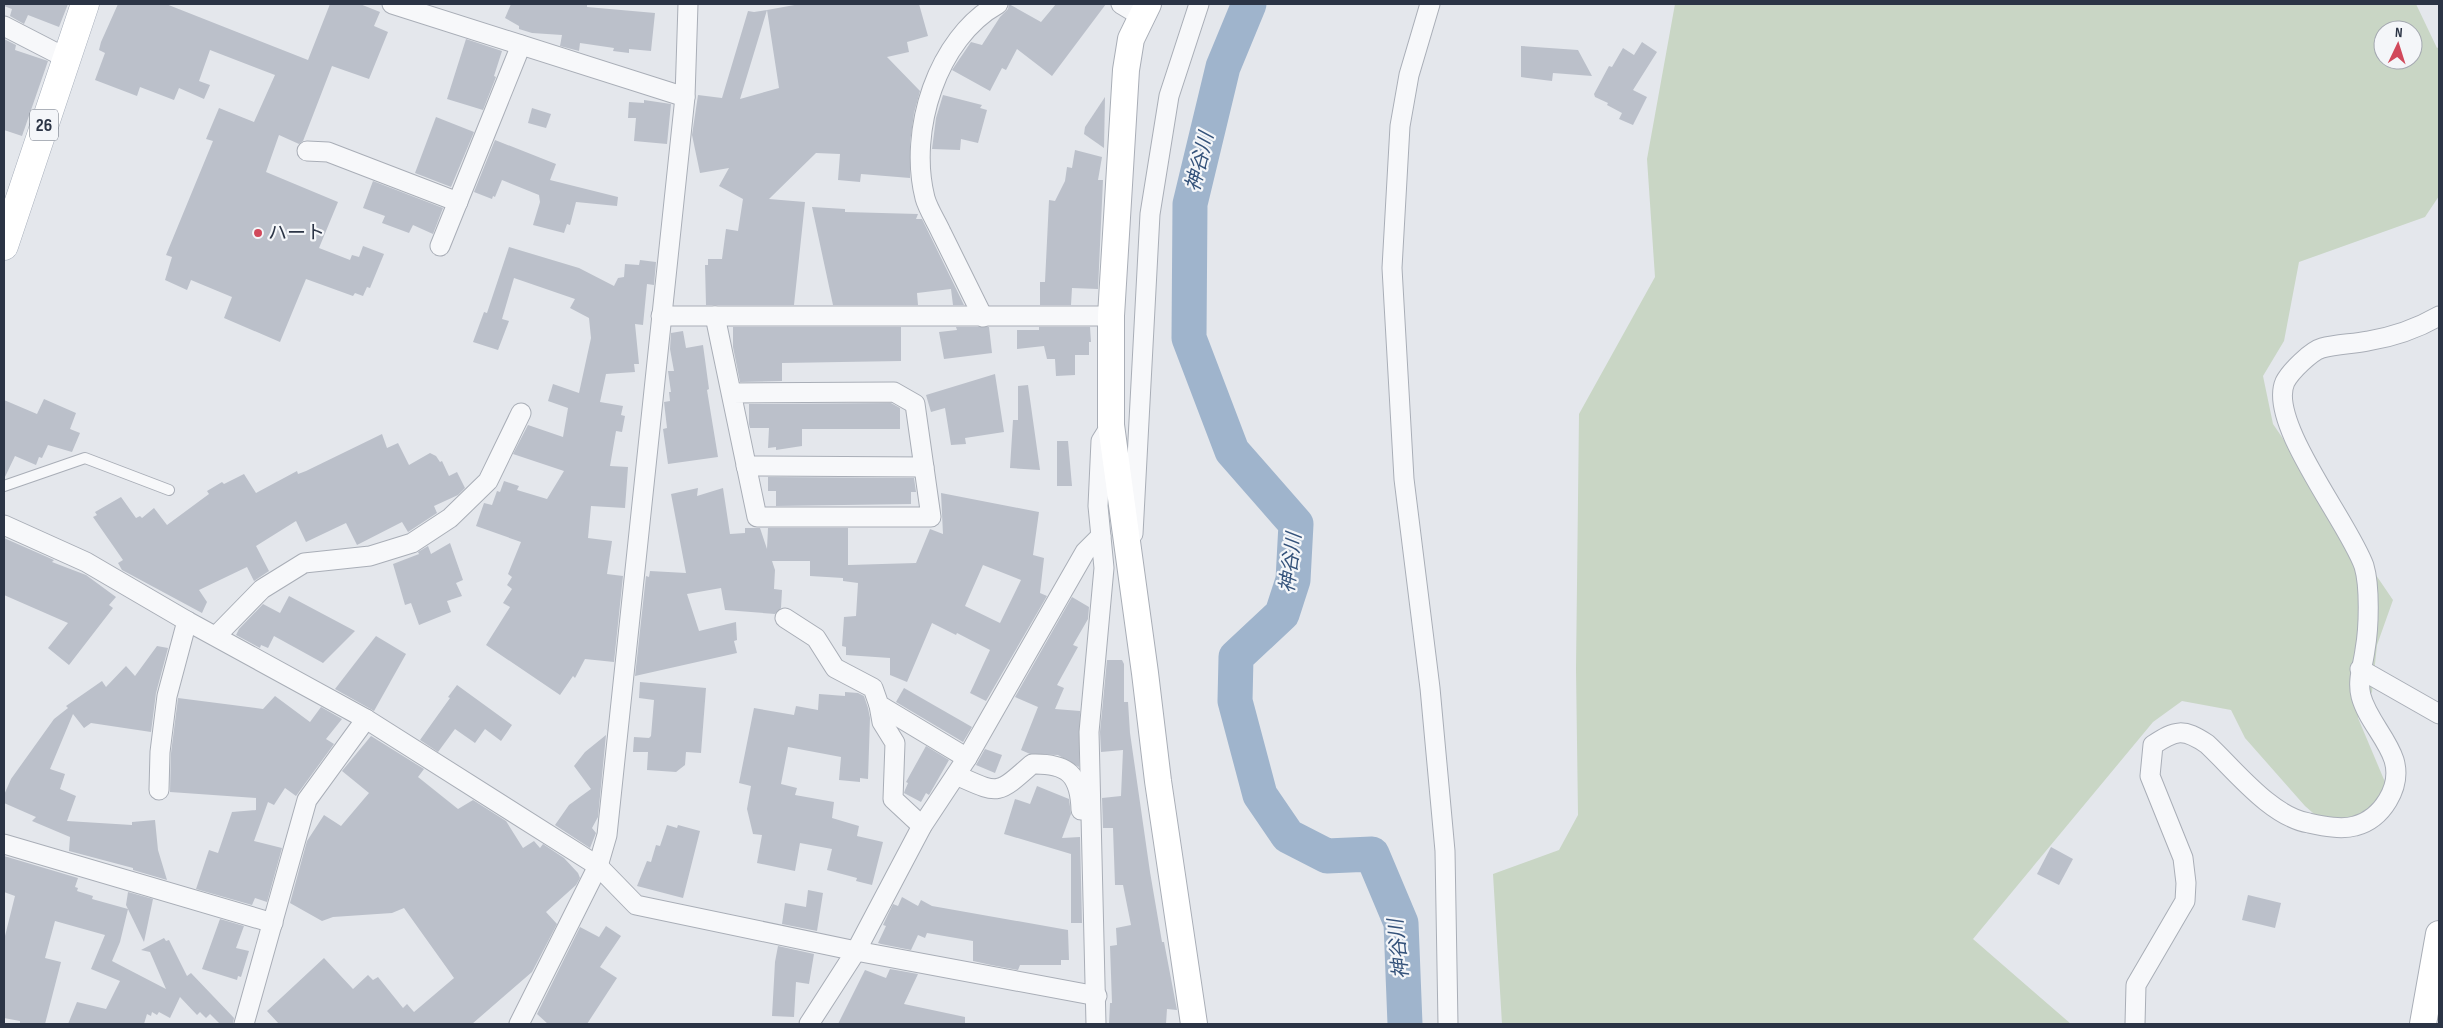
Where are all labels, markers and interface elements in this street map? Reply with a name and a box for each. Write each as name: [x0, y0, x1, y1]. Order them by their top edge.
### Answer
north arrow: [2373, 20, 2423, 70]
text: N: [2395, 24, 2403, 41]
road number: 26: [30, 110, 58, 140]
water label: 神谷川: [1181, 128, 1219, 194]
place label: ハート: [268, 222, 325, 245]
marker: ハート: [252, 227, 264, 239]
water label: 神谷川: [1275, 530, 1307, 594]
water label: 神谷川: [1384, 916, 1414, 980]

